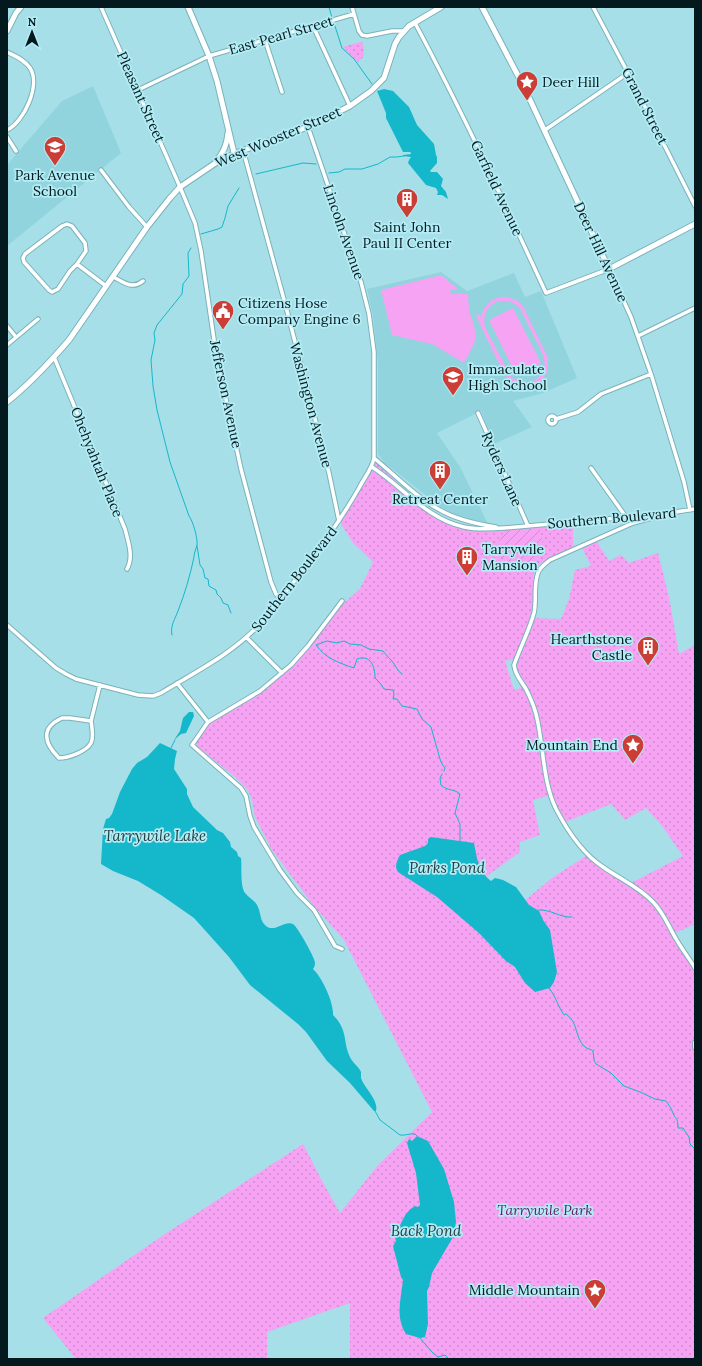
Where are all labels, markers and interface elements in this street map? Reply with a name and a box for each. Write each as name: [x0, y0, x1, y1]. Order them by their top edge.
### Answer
street label: East Pearl Street: [227, 11, 336, 59]
north arrow: [12, 12, 52, 52]
text: N: [28, 15, 37, 29]
street label: Pleasant Street: [113, 49, 169, 146]
street label: Grand Street: [618, 64, 672, 148]
place icon: Deer Hill: [514, 69, 540, 102]
place label: Deer Hill: [542, 73, 600, 91]
street label: West Wooster Street: [212, 102, 344, 172]
school or university icon: Park Avenue School: [42, 134, 68, 167]
street label: Garfield Avenue: [467, 137, 527, 239]
place label: Park Avenue School: [15, 166, 96, 200]
street label: Lincoln Avenue: [319, 182, 369, 282]
building icon: Saint John Paul II Center: [394, 186, 420, 219]
street label: Deer Hill Avenue: [570, 199, 632, 305]
place label: Saint John Paul II Center: [362, 218, 452, 252]
place label: Citizens Hose Company Engine 6: [238, 294, 361, 328]
public building icon: Citizens Hose Company Engine 6: [210, 298, 236, 331]
street label: Jefferson Avenue: [206, 337, 246, 450]
street label: Washington Avenue: [286, 340, 336, 470]
place label: Immaculate High School: [468, 360, 547, 394]
school or university icon: Immaculate High School: [440, 364, 466, 397]
street label: Ohehyahtah Place: [67, 404, 127, 520]
street label: Ryders Lane: [478, 429, 527, 510]
building icon: Retreat Center: [427, 458, 453, 491]
place label: Retreat Center: [392, 490, 488, 508]
street label: Southern Boulevard: [547, 503, 677, 533]
street label: Southern Boulevard: [247, 523, 341, 635]
place label: Tarrywile Mansion: [482, 540, 545, 574]
building icon: Tarrywile Mansion: [454, 544, 480, 577]
place label: Hearthstone Castle: [550, 630, 632, 664]
building icon: Hearthstone Castle: [635, 634, 661, 667]
place icon: Mountain End: [620, 732, 646, 765]
place label: Mountain End: [526, 736, 618, 754]
water label: Tarrywile Lake: [104, 826, 206, 845]
water label: Parks Pond: [409, 858, 486, 877]
park label: Tarrywile Park: [497, 1201, 593, 1219]
water label: Back Pond: [391, 1221, 462, 1240]
place icon: Middle Mountain: [582, 1277, 608, 1310]
place label: Middle Mountain: [469, 1281, 580, 1299]

